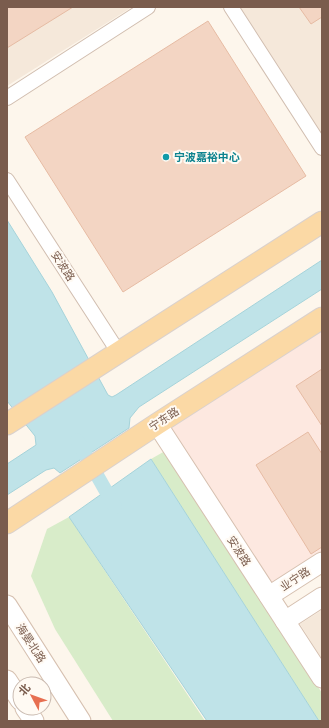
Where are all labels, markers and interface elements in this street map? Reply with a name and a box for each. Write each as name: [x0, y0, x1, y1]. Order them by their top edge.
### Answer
place label: 宁波嘉裕中心: [174, 150, 240, 164]
marker: 宁波嘉裕中心: [161, 152, 171, 162]
street label: 安波路: [48, 248, 78, 284]
street label: 宁东路: [146, 404, 182, 434]
street label: 安波路: [224, 533, 254, 569]
street label: 业宁路: [277, 564, 313, 594]
street label: 海晏北路: [13, 621, 49, 665]
north arrow: [12, 676, 52, 716]
text: 北: [16, 681, 33, 698]

